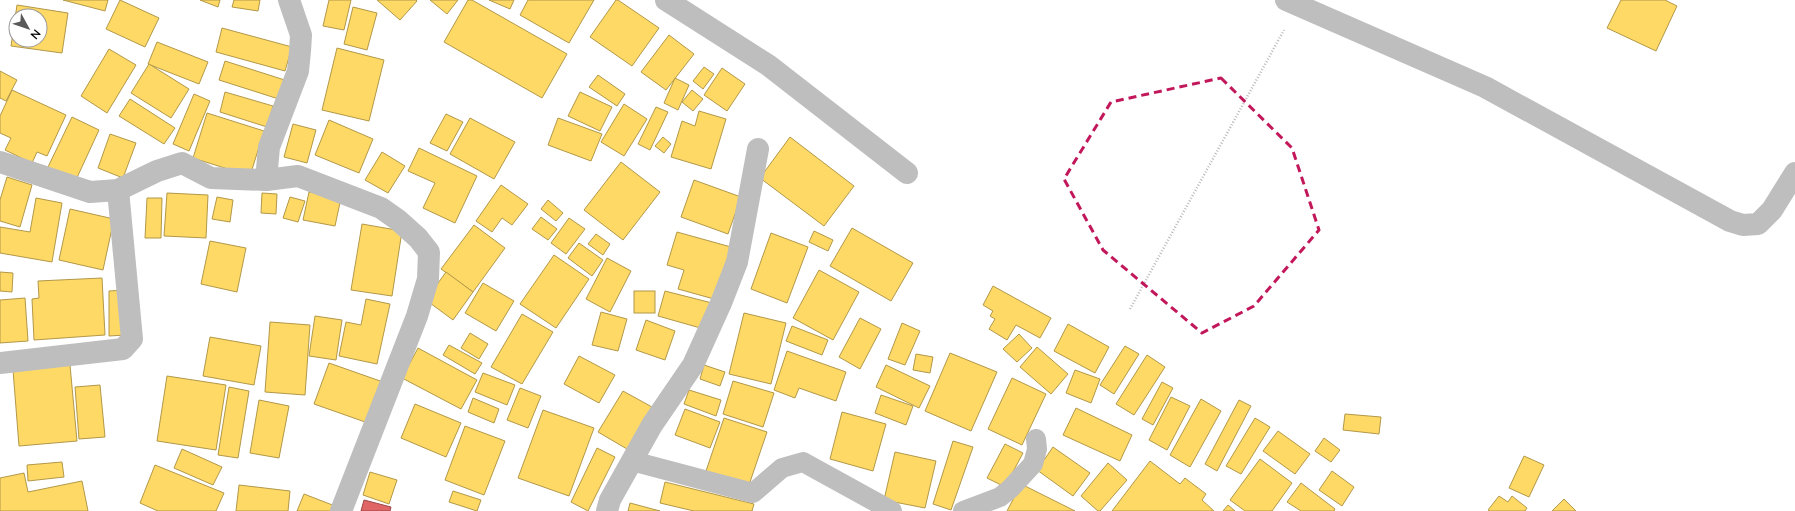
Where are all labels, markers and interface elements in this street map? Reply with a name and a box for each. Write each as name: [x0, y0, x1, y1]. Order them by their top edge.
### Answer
north arrow: [8, 8, 48, 48]
text: N: [28, 27, 44, 42]

